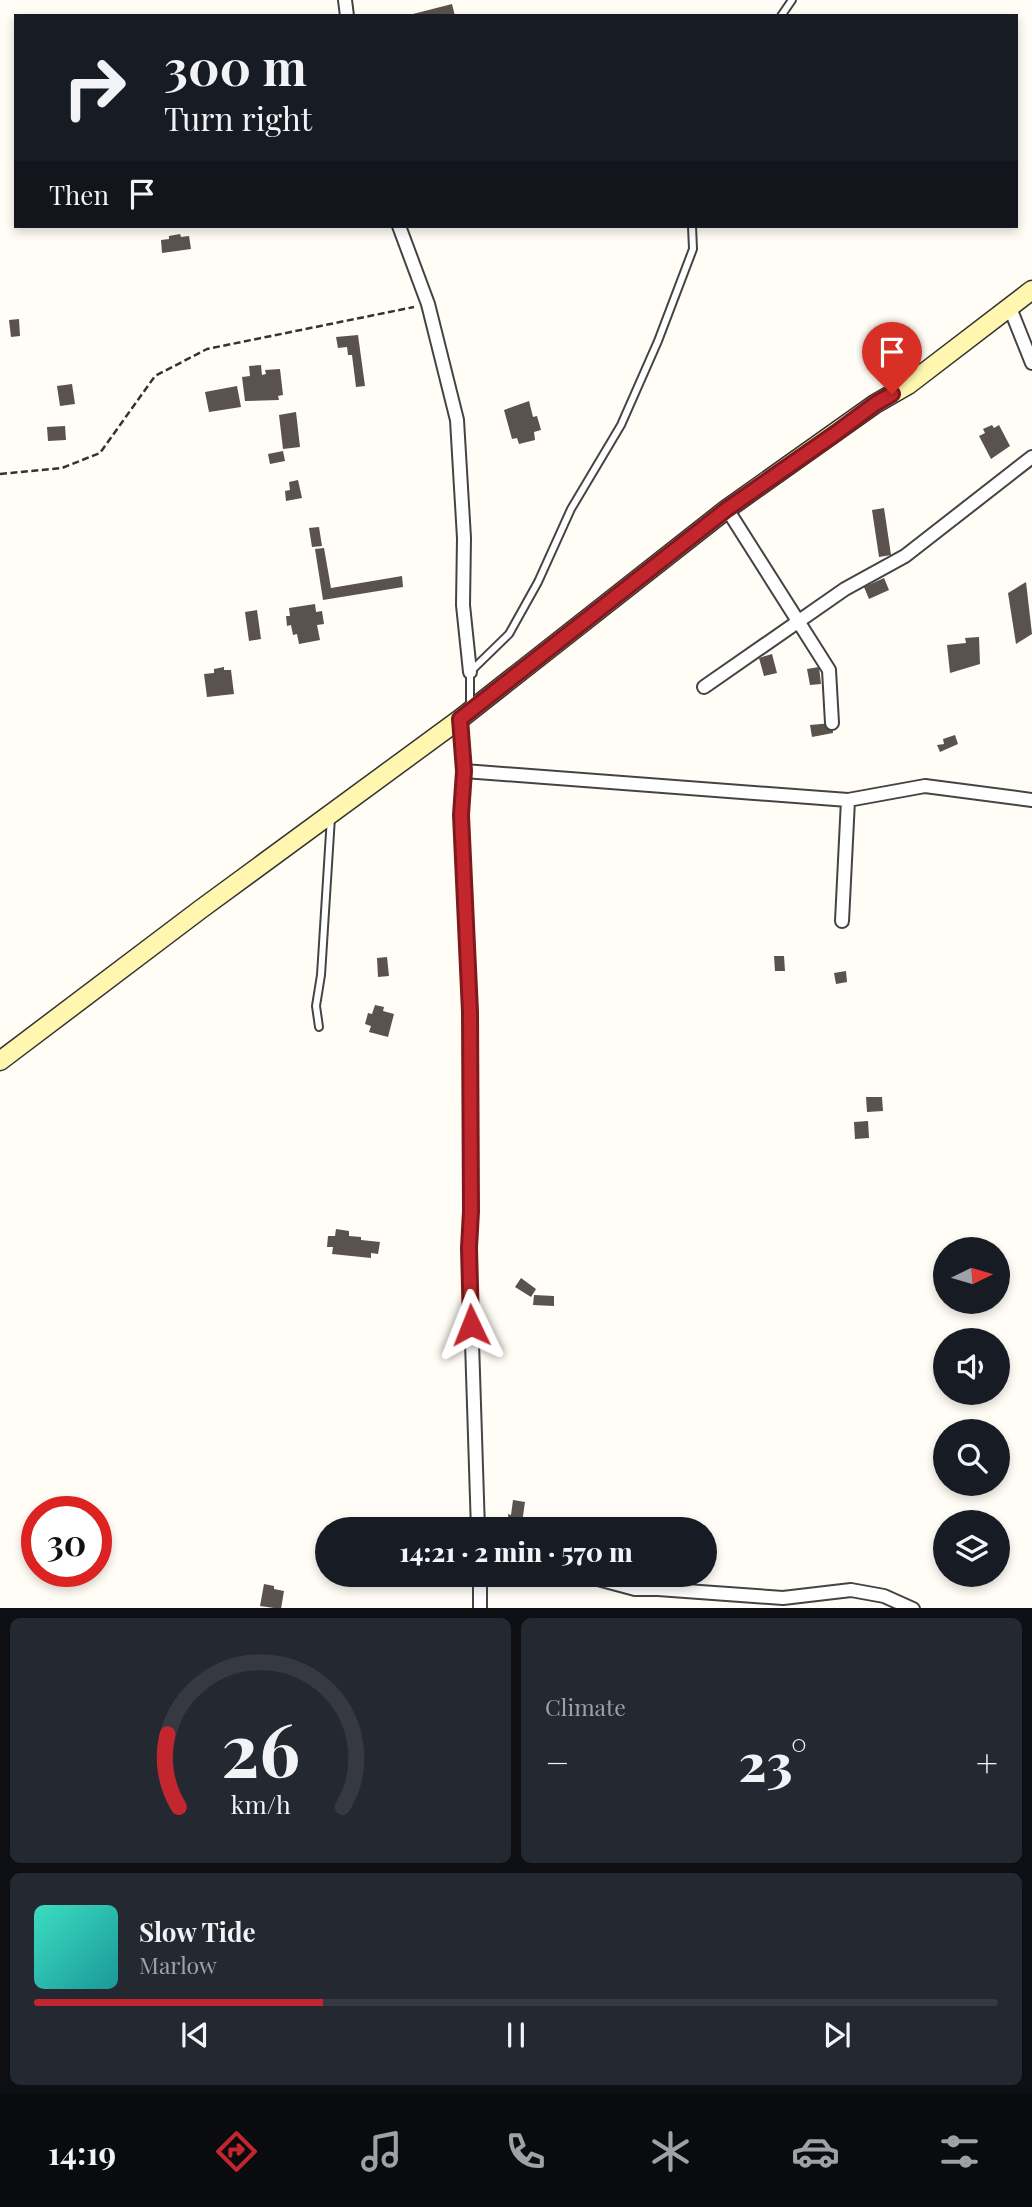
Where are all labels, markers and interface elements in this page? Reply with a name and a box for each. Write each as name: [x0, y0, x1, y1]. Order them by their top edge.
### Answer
text: 300 m: [164, 33, 307, 98]
icon: right: [49, 42, 140, 133]
text: Turn right: [164, 96, 312, 139]
icon: arrive: [123, 175, 161, 213]
text: Then: [49, 177, 109, 212]
pin: [862, 322, 922, 394]
icon: arrive: [873, 333, 911, 371]
north arrow: [933, 1237, 1010, 1314]
map controls: [933, 1237, 1010, 1587]
position arrow: [434, 1288, 508, 1362]
button: sound: [933, 1328, 1010, 1405]
button: search: [933, 1419, 1010, 1496]
speed limit sign: 30: [21, 1496, 112, 1587]
button: layers: [933, 1510, 1010, 1587]
text: 14:21 · 2 min · 570 m: [399, 1534, 633, 1569]
text: Climate: [545, 1691, 626, 1722]
text: 26: [221, 1698, 300, 1795]
text: 23°: [739, 1726, 807, 1795]
text: −: [545, 1736, 570, 1787]
text: +: [976, 1736, 998, 1787]
text: km/h: [231, 1786, 291, 1819]
text: Slow Tide: [139, 1914, 256, 1949]
text: Marlow: [139, 1949, 217, 1980]
icon: previous: [176, 2016, 214, 2054]
icon: pause: [497, 2016, 535, 2054]
icon: next: [818, 2016, 856, 2054]
icon: directions: [212, 2127, 261, 2176]
icon: music: [357, 2127, 406, 2176]
icon: phone: [501, 2127, 550, 2176]
icon: climate: [646, 2127, 695, 2176]
icon: car: [791, 2127, 840, 2176]
icon: filters: [935, 2127, 984, 2176]
text: 14:19: [48, 2130, 116, 2173]

